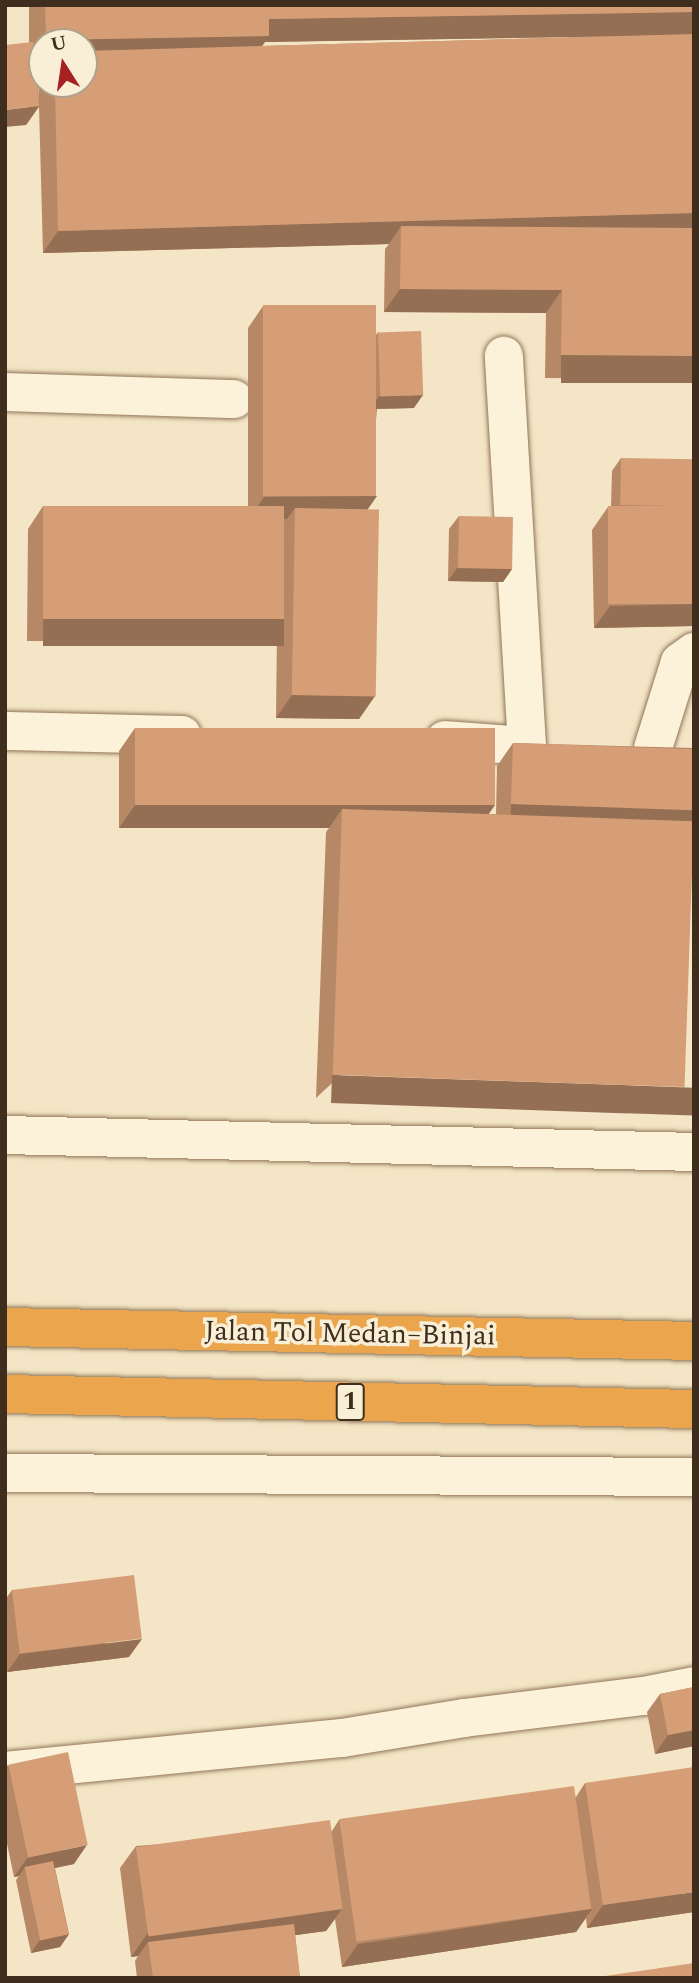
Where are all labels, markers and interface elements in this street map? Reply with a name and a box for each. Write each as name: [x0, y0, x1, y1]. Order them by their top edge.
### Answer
north arrow: [28, 28, 98, 98]
text: U: [48, 28, 70, 60]
street label: Jalan Tol Medan–Binjai: [204, 1315, 496, 1353]
road number: 1: [334, 1380, 366, 1424]

